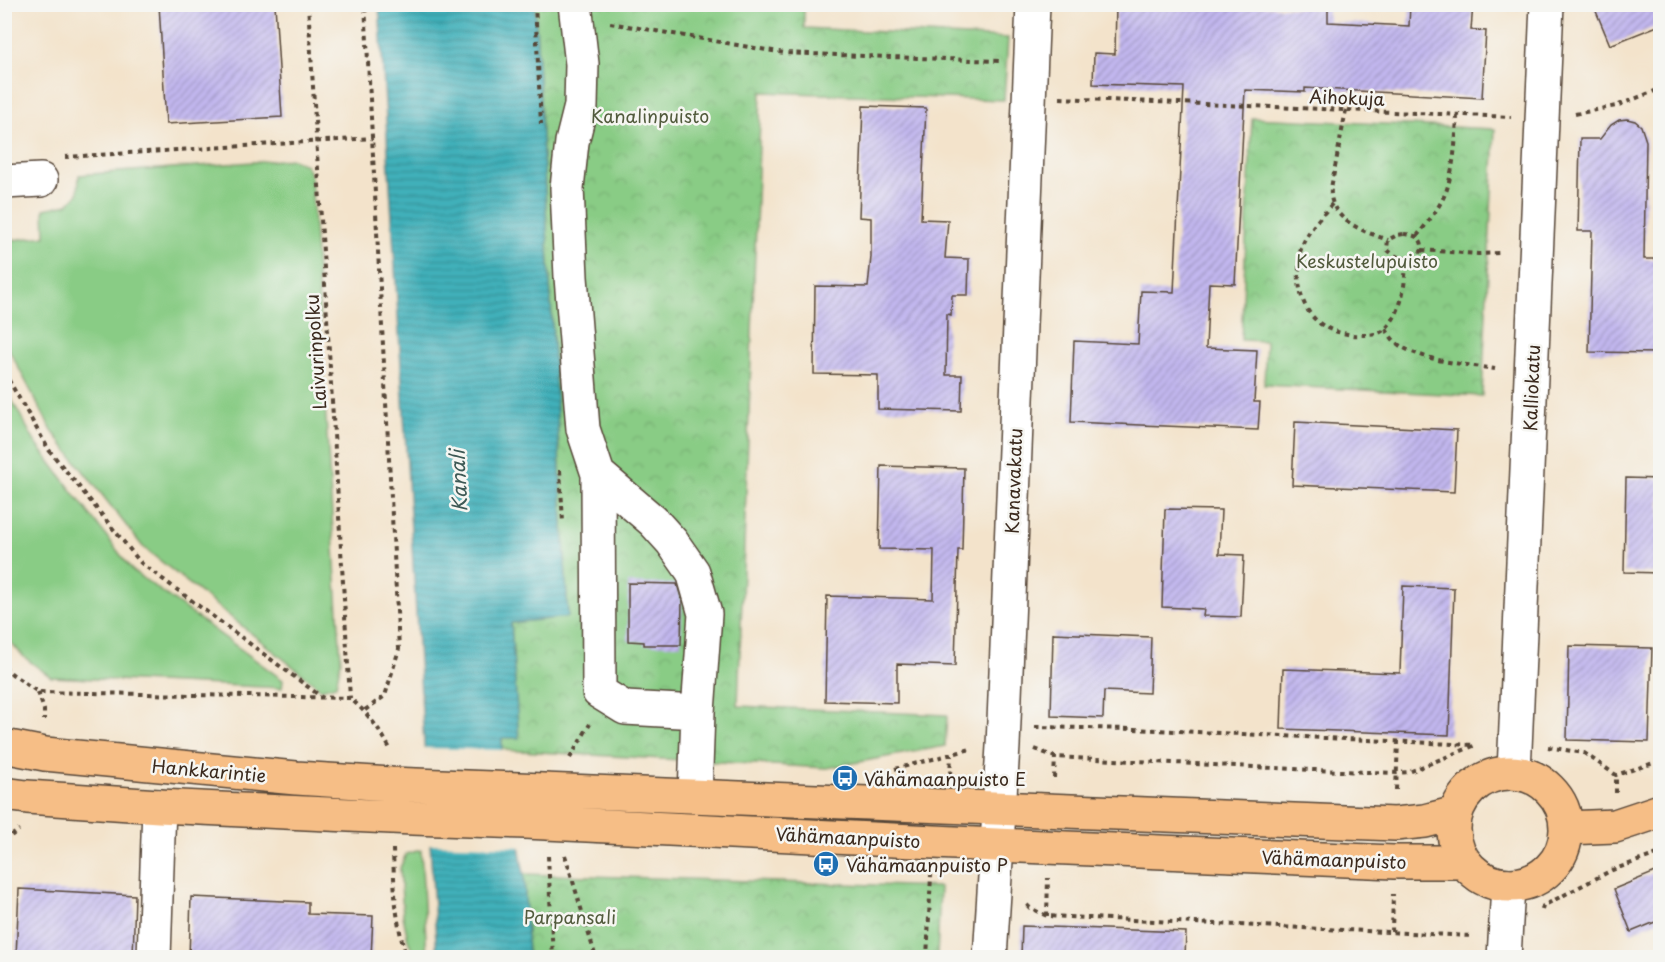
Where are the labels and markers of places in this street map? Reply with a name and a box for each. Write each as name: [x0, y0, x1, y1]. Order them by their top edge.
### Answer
bus stop icon: Vähämaanpuisto E: [830, 763, 860, 793]
place label: Vähämaanpuisto E: [864, 765, 1026, 792]
bus stop icon: Vähämaanpuisto P: [811, 849, 841, 879]
place label: Vähämaanpuisto P: [846, 851, 1008, 878]

